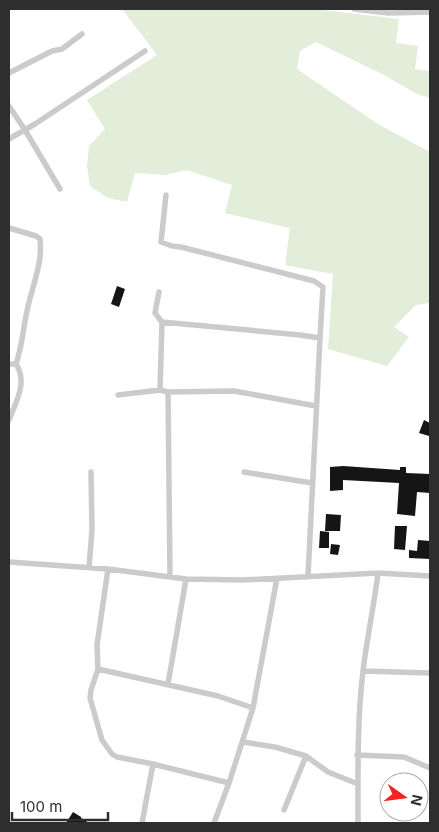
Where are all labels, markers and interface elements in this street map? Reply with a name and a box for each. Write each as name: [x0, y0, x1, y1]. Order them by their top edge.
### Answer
north arrow: [379, 772, 429, 822]
scale bar: [12, 790, 109, 822]
text: N: [408, 793, 427, 807]
text: 100 m: [20, 797, 62, 816]

